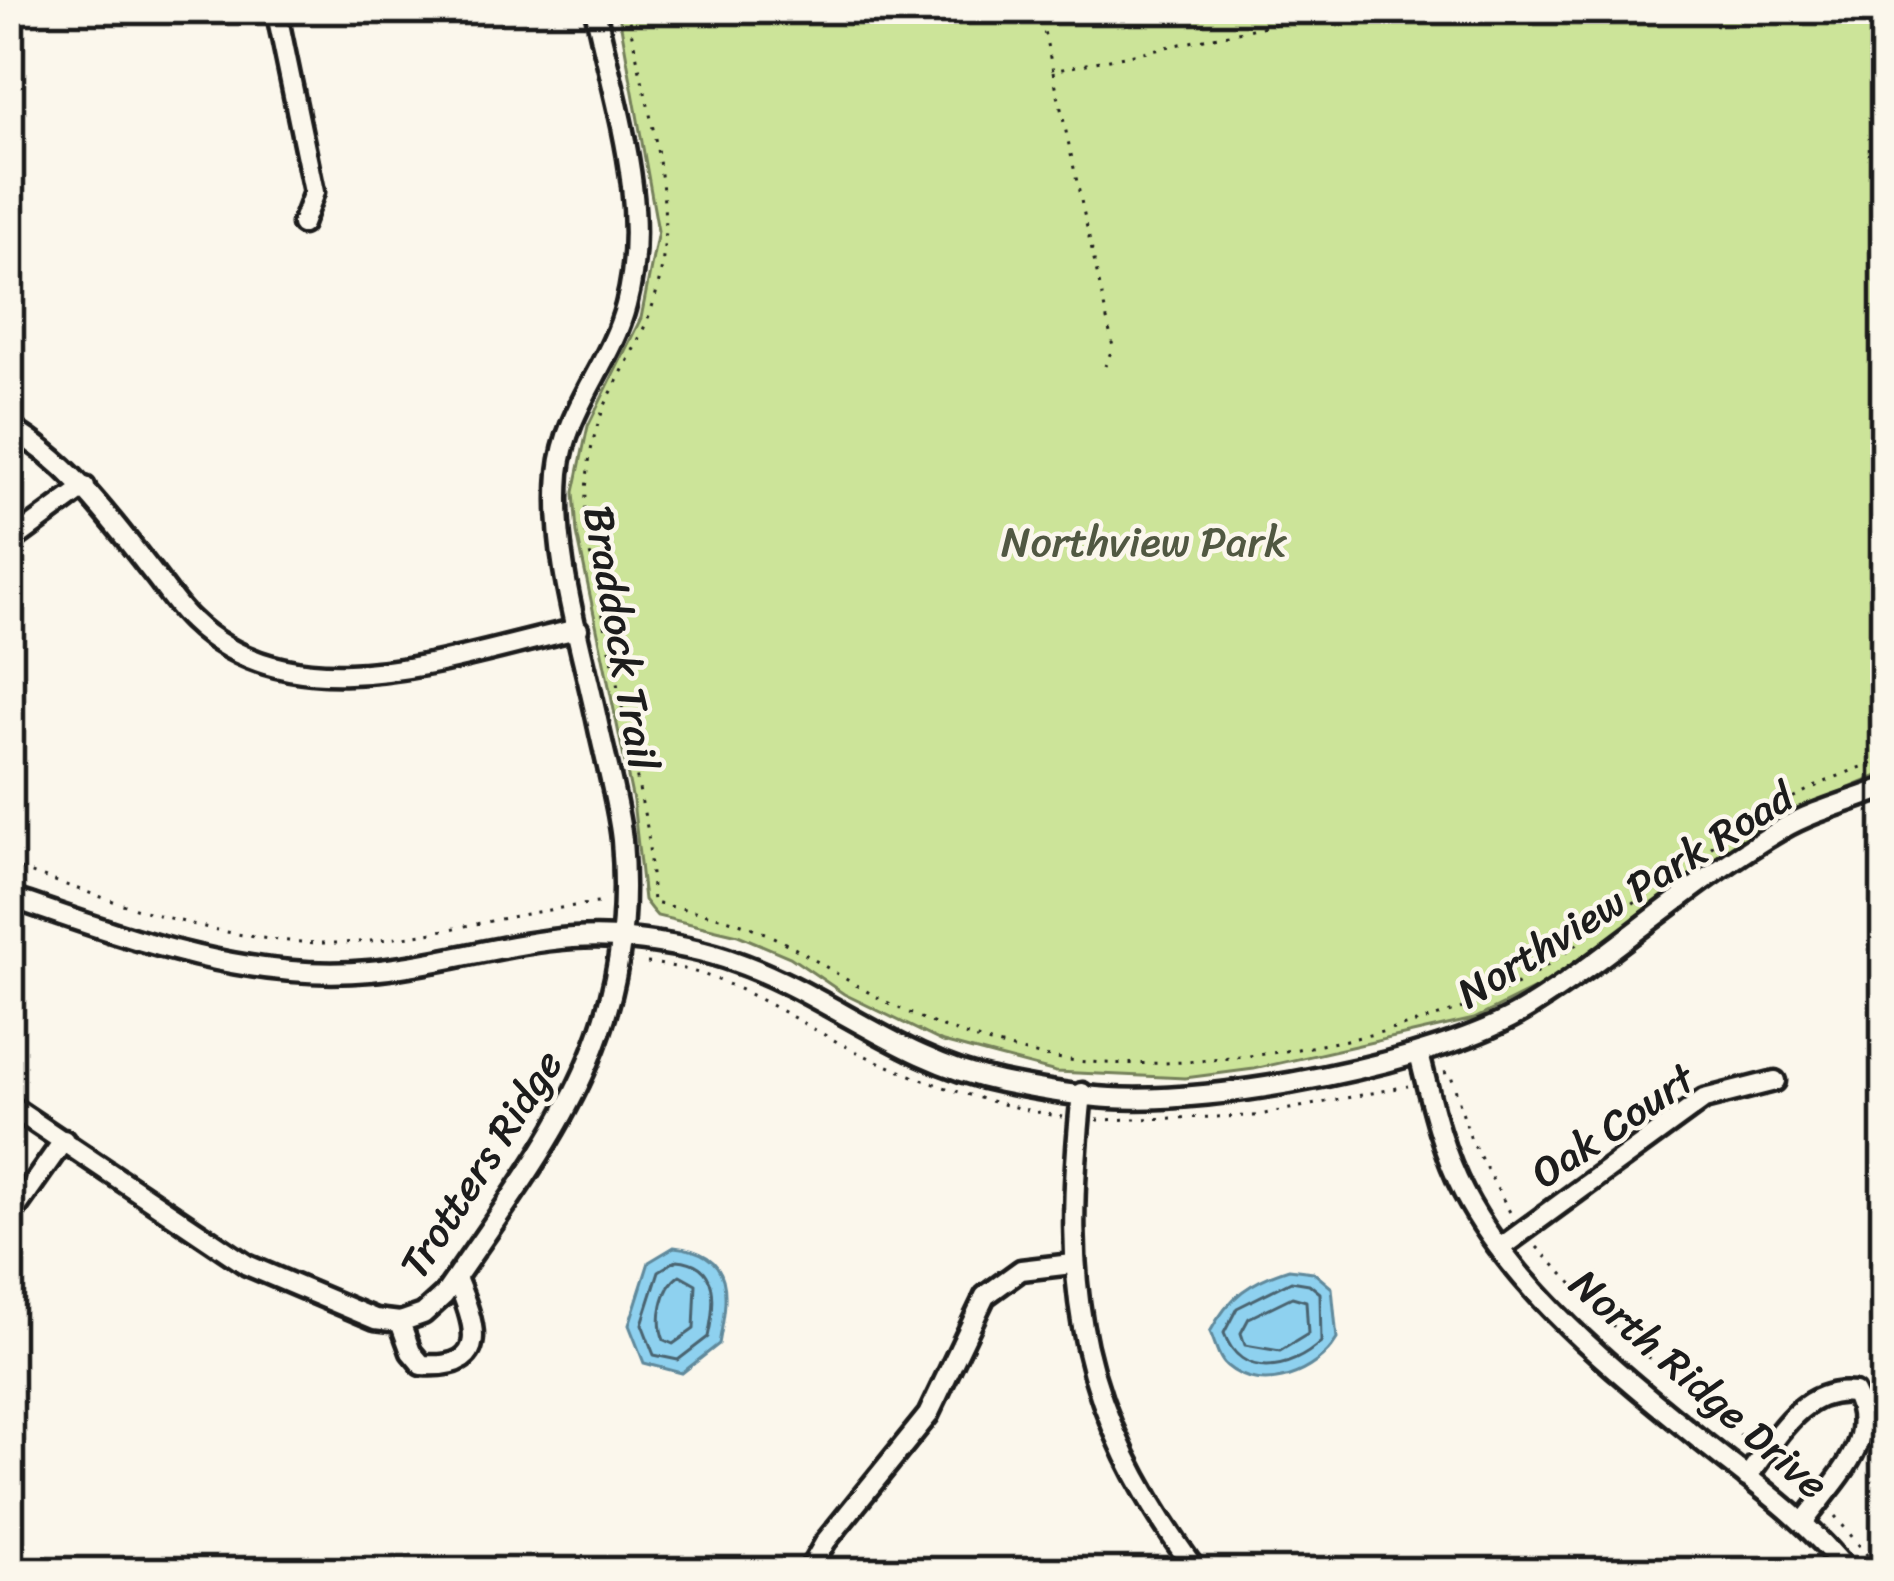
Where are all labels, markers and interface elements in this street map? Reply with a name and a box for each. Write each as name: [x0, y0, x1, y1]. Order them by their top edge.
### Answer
street label: Braddock Trail: [561, 500, 681, 777]
park label: Northview Park: [1001, 505, 1287, 579]
street label: Northview Park Road: [1442, 760, 1811, 1029]
street label: Trotters Ridge: [379, 1034, 583, 1294]
street label: Oak Court: [1515, 1042, 1712, 1209]
street label: North Ridge Drive: [1552, 1249, 1846, 1519]

